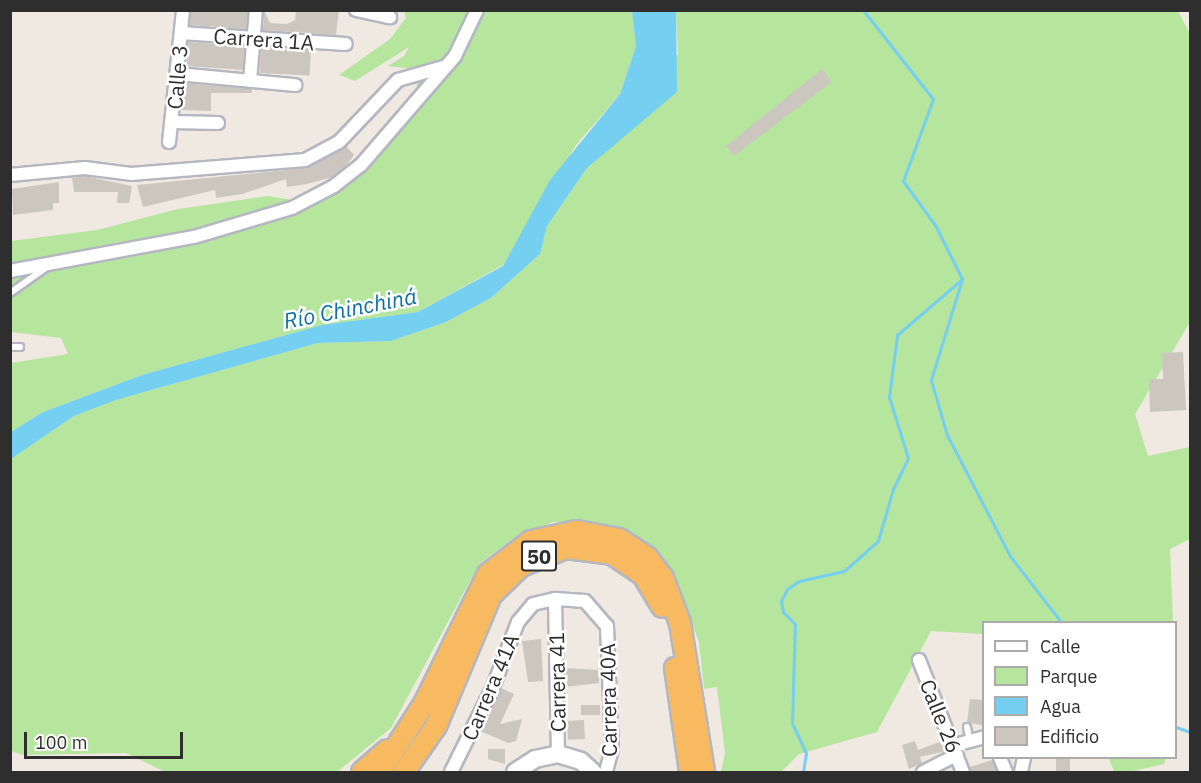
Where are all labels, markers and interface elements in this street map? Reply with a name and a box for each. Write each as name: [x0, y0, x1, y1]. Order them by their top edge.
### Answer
street label: Carrera 1A: [213, 23, 315, 55]
street label: Calle 3: [162, 44, 192, 110]
water label: Río Chinchiná: [281, 282, 419, 334]
road number: 50: [521, 539, 557, 573]
legend: [982, 621, 1177, 759]
street label: Carrera 41A: [456, 630, 524, 744]
street label: Carrera 41: [544, 632, 570, 732]
text: Calle: [1040, 635, 1080, 658]
street label: Carrera 40A: [594, 643, 622, 757]
text: Parque: [1040, 665, 1097, 688]
street label: Calle 26: [915, 675, 967, 757]
text: Agua: [1040, 695, 1081, 718]
scale bar: [27, 720, 186, 758]
text: Edificio: [1040, 725, 1099, 748]
text: 100 m: [35, 731, 87, 754]

